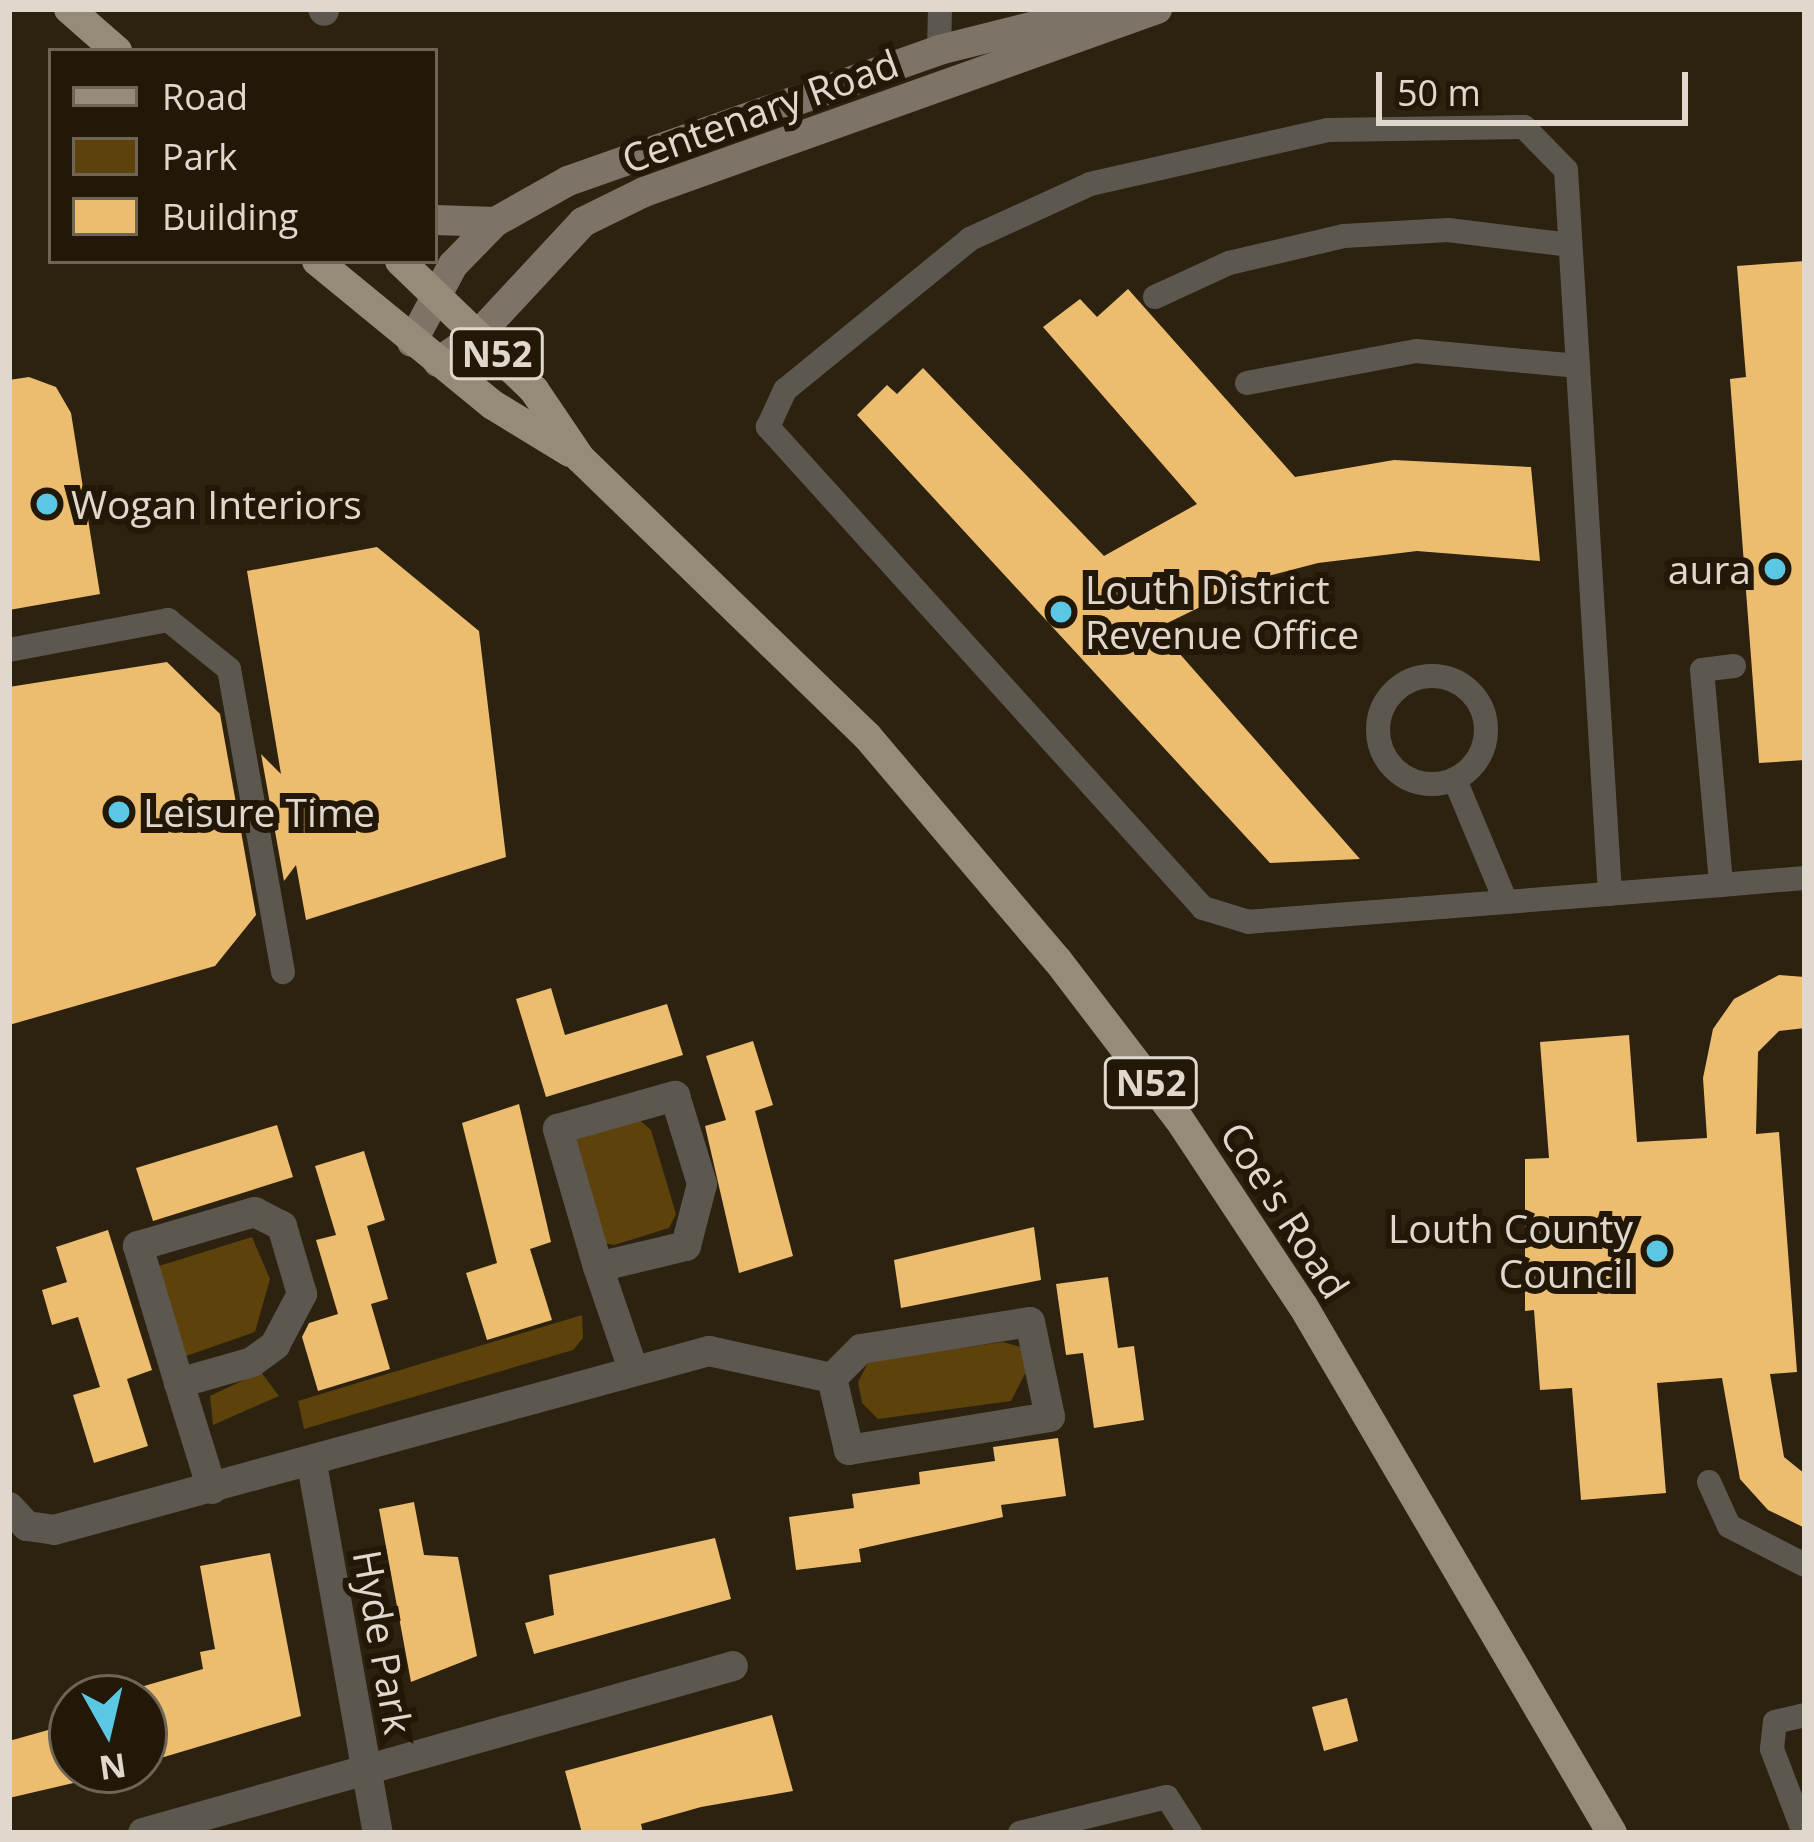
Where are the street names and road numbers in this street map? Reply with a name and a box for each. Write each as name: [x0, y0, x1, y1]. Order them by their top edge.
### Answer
street label: Centenary Road: [616, 39, 904, 183]
road number: N52: [449, 324, 545, 384]
road number: N52: [1103, 1053, 1199, 1113]
street label: Coe's Road: [1211, 1113, 1359, 1307]
street label: Hyde Park: [344, 1546, 422, 1738]

